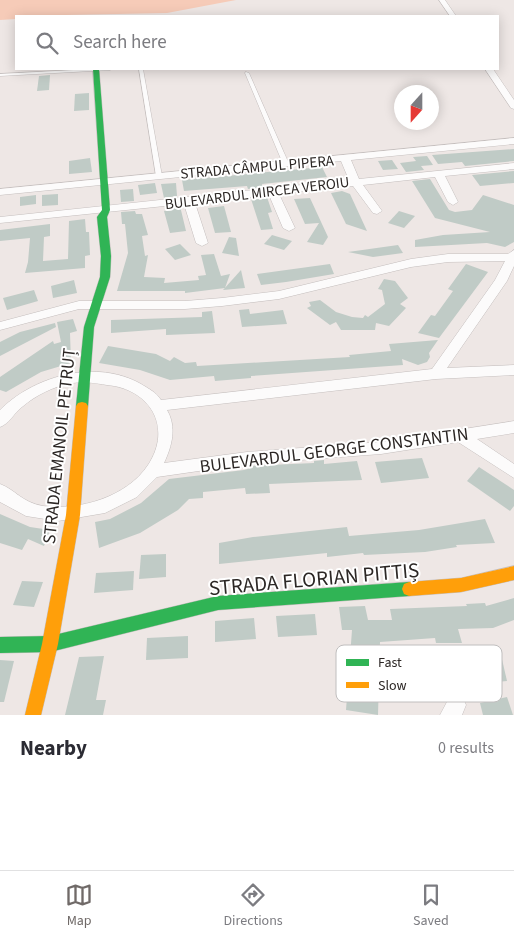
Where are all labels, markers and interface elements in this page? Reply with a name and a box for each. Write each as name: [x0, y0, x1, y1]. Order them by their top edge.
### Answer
search box: [15, 15, 499, 70]
icon: search: [33, 29, 61, 57]
text: Search here: [73, 29, 167, 56]
north arrow: [394, 85, 439, 130]
street label: STRADA CÂMPUL PIPERA: [179, 150, 336, 185]
street label: BULEVARDUL MIRCEA VEROIU: [164, 172, 351, 215]
street label: STRADA EMANOIL PETRUȚ: [37, 346, 82, 545]
street label: BULEVARDUL GEORGE CONSTANTIN: [198, 422, 470, 479]
street label: STRADA FLORIAN PITTIȘ: [208, 555, 420, 603]
legend: [336, 645, 502, 702]
text: Fast: [378, 653, 402, 673]
text: Slow: [378, 676, 407, 696]
text: Nearby: [20, 733, 87, 763]
text: 0 results: [438, 737, 494, 759]
tab: Map: [65, 881, 93, 931]
tab: Directions: [223, 881, 283, 931]
tab: Saved: [413, 881, 449, 931]

